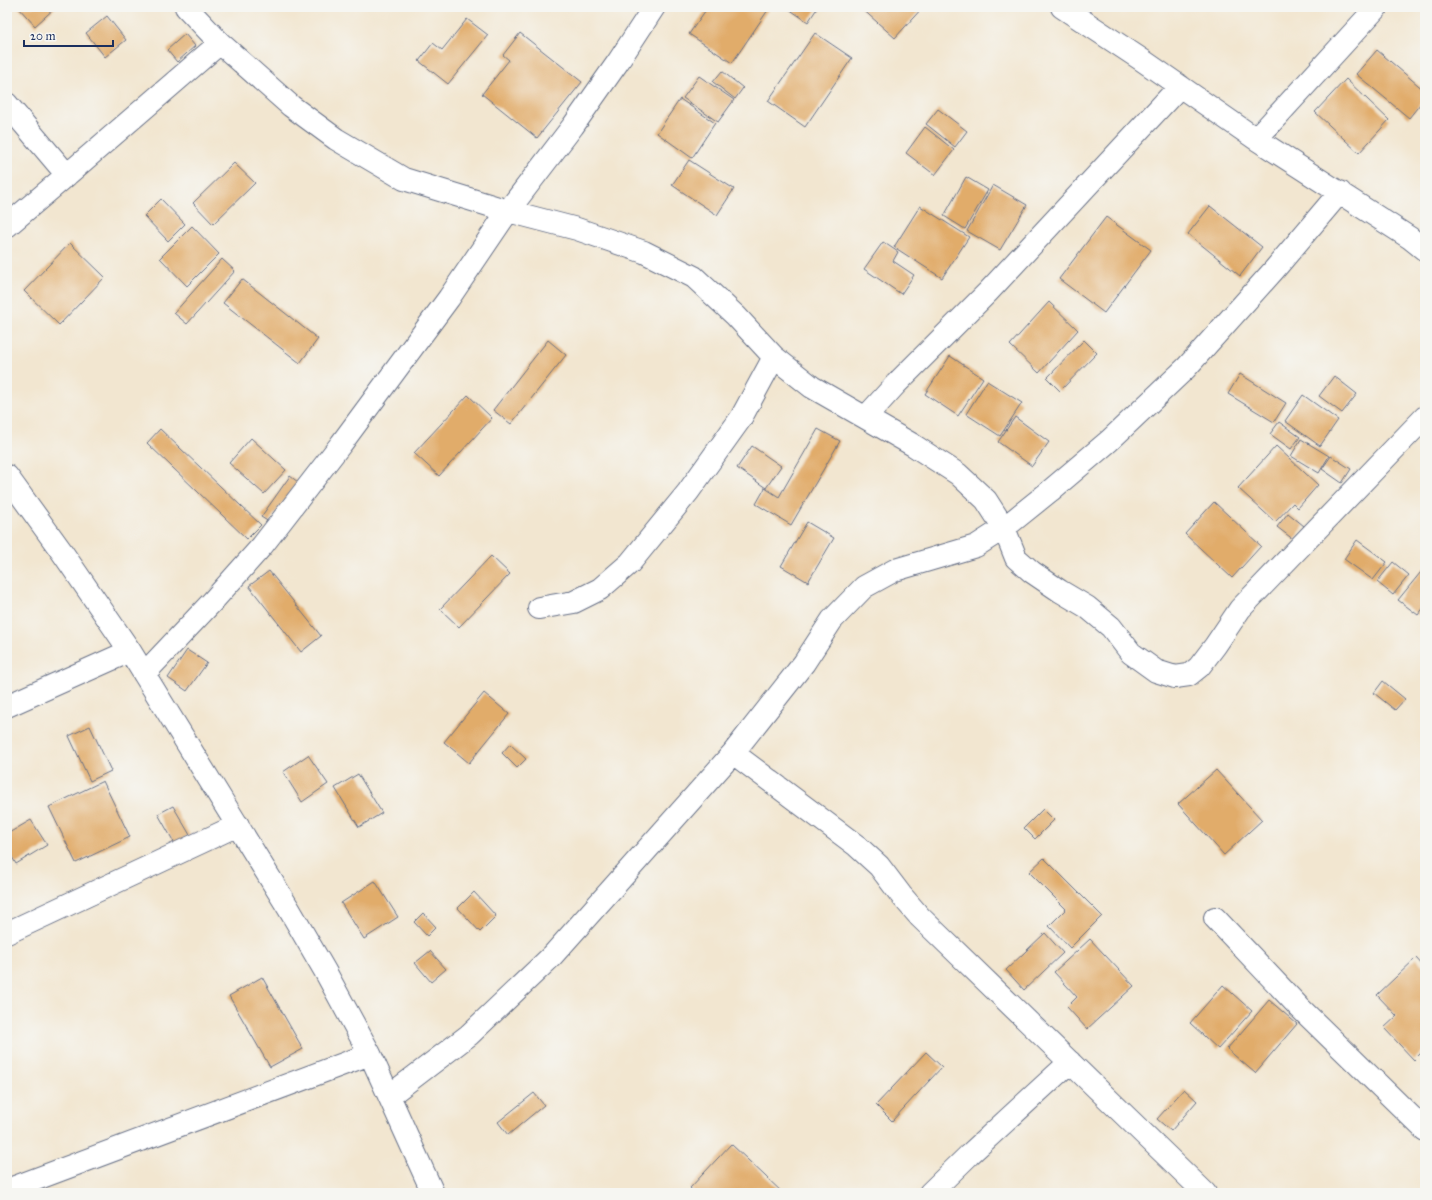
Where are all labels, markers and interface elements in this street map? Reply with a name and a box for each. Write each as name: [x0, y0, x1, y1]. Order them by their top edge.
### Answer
scale bar: [24, 22, 113, 48]
text: 20 m: [30, 29, 56, 43]

